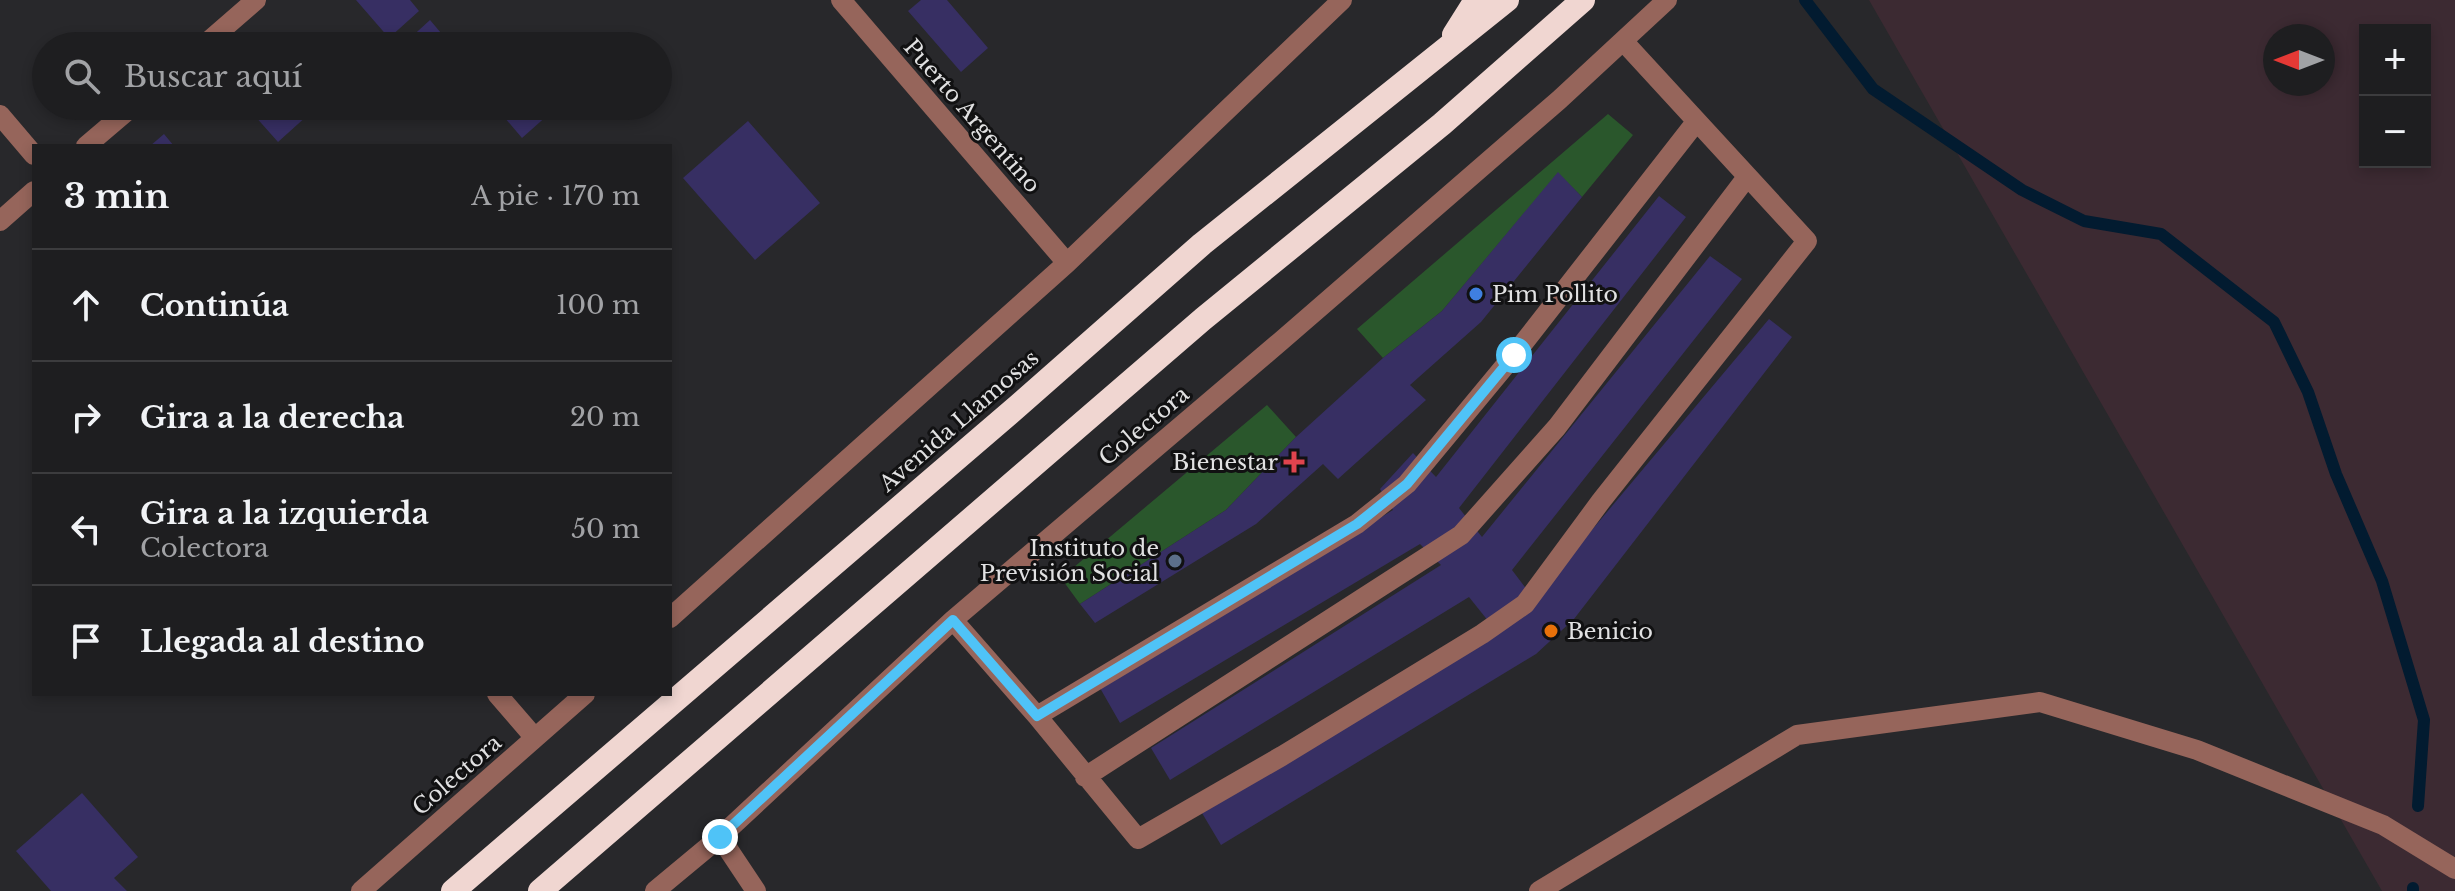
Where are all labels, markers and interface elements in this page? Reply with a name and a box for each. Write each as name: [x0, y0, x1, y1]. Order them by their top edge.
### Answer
north arrow: [2263, 24, 2335, 96]
map controls: [2359, 24, 2431, 168]
button: +: [2359, 24, 2431, 96]
search box: [32, 32, 672, 120]
street label: Puerto Argentino: [898, 34, 1046, 198]
icon: search: [60, 54, 104, 98]
text: Buscar aquí: [124, 58, 302, 95]
button: −: [2359, 96, 2431, 168]
text: 3 min: [64, 175, 169, 217]
text: A pie · 170 m: [471, 180, 640, 212]
place label: Pim Pollito: [1492, 281, 1618, 308]
icon: ahead: [64, 283, 108, 327]
marker: Pim Pollito: [1467, 285, 1485, 303]
text: Continúa: [140, 287, 289, 324]
text: 100 m: [556, 289, 640, 321]
route start: [1496, 337, 1532, 373]
street label: Avenida Llamosas: [873, 344, 1044, 498]
street label: Colectora: [1094, 380, 1195, 471]
icon: right: [64, 395, 108, 439]
text: Gira a la derecha: [140, 399, 405, 436]
text: 20 m: [570, 401, 640, 433]
place label: Bienestar: [1172, 449, 1279, 476]
marker: Bienestar: [1285, 453, 1303, 471]
text: Gira a la izquierda: [140, 495, 429, 532]
icon: left: [64, 507, 108, 551]
text: 50 m: [571, 513, 640, 545]
text: Colectora: [140, 532, 269, 564]
place label: Instituto de Previsión Social: [980, 535, 1159, 587]
marker: Instituto de Previsión Social: [1166, 552, 1184, 570]
place label: Benicio: [1567, 618, 1653, 645]
icon: arrive: [64, 619, 108, 663]
marker: Benicio: [1542, 622, 1560, 640]
text: Llegada al destino: [140, 623, 425, 660]
street label: Colectora: [407, 729, 508, 821]
route end: [702, 819, 738, 855]

